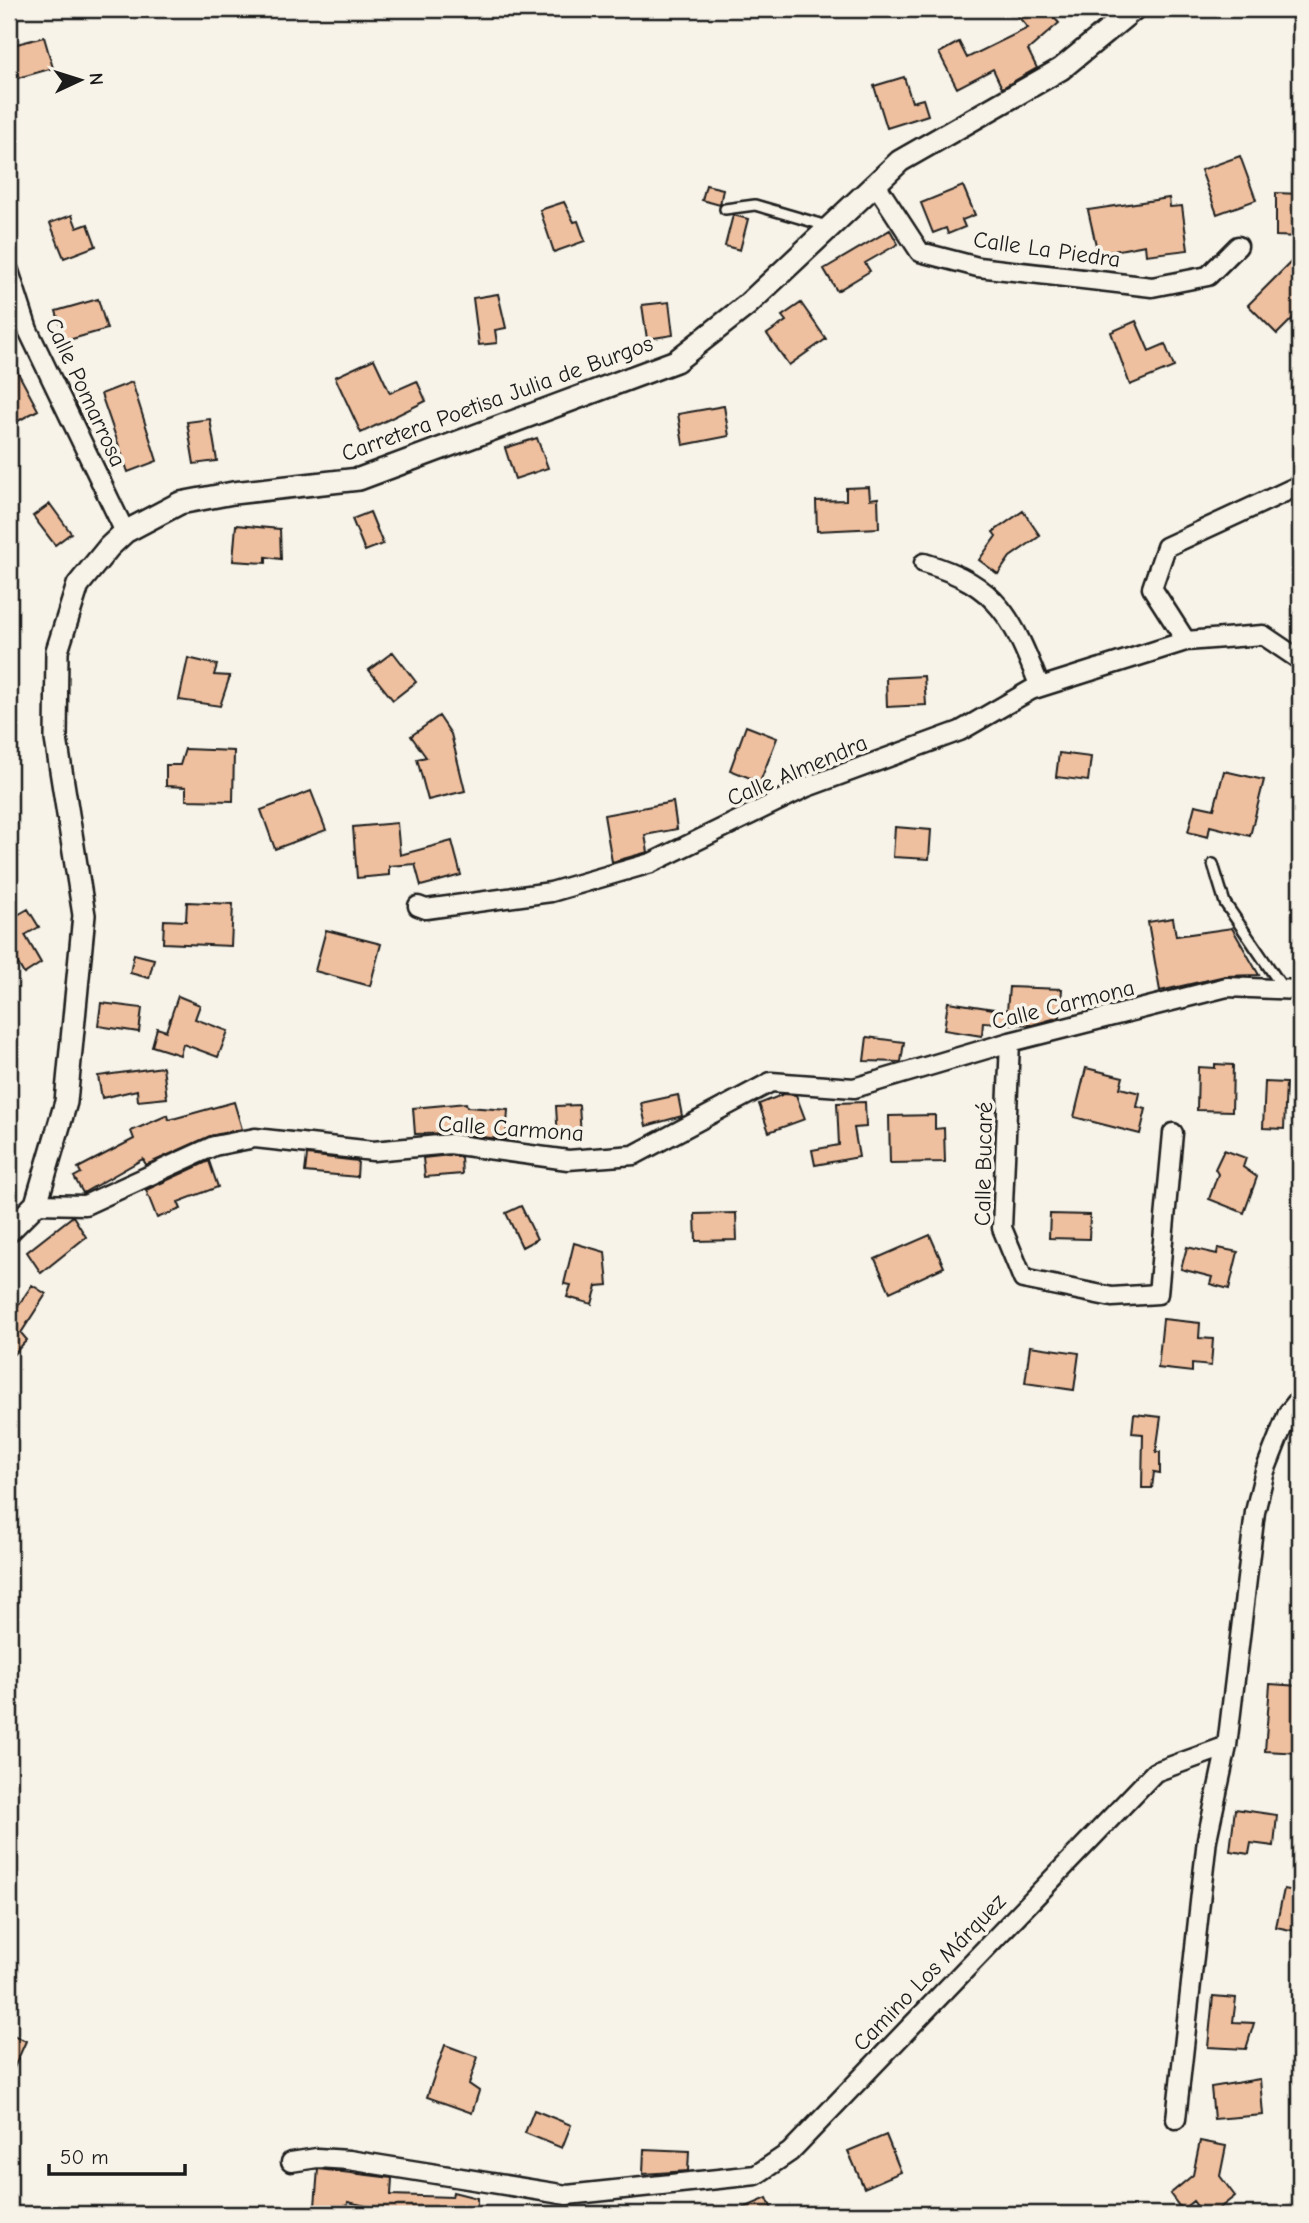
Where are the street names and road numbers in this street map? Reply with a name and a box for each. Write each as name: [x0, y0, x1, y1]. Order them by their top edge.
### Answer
street label: Calle La Piedra: [972, 226, 1122, 273]
street label: Calle Pomarrosa: [39, 313, 132, 471]
street label: Carretera Poetisa Julia de Burgos: [338, 329, 656, 467]
street label: Calle Almendra: [723, 729, 871, 812]
street label: Calle Carmona: [989, 974, 1137, 1035]
street label: Calle Bucaré: [969, 1102, 998, 1226]
street label: Calle Carmona: [437, 1110, 585, 1147]
street label: Camino Los Márquez: [847, 1888, 1011, 2057]

